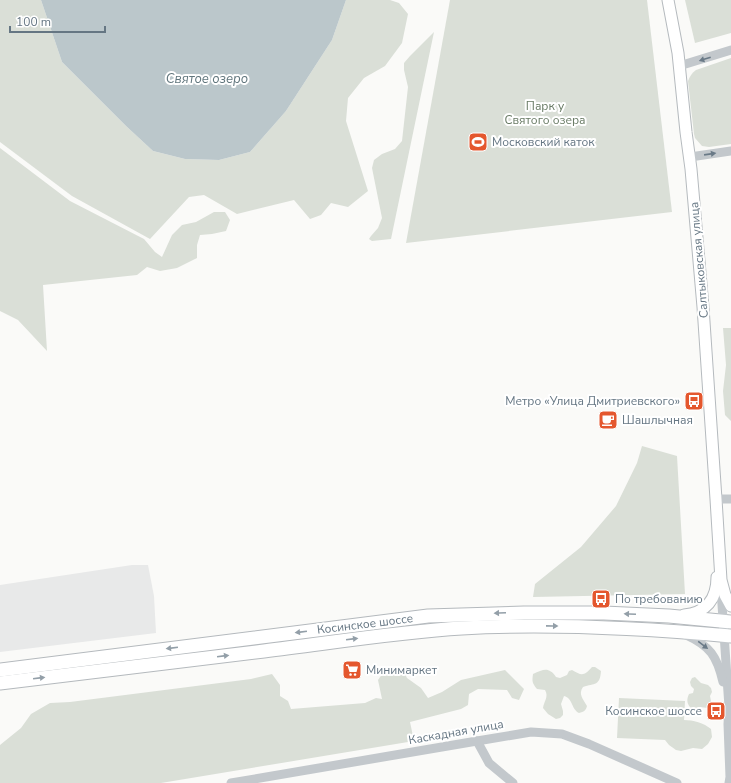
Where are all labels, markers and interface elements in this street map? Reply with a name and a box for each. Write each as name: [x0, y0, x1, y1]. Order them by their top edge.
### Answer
scale bar: [10, 8, 105, 34]
text: 100 m: [16, 14, 51, 30]
one-way arrow: [699, 56, 711, 62]
water label: Святое озеро: [166, 70, 248, 88]
park label: Парк у Святого озера: [504, 98, 586, 128]
sports icon: Московский каток: [467, 131, 489, 153]
place label: Московский каток: [492, 134, 595, 150]
one-way arrow: [704, 151, 716, 157]
street label: Салтыковская улица: [686, 201, 712, 319]
bus stop icon: Метро «Улица Дмитриевского»: [683, 390, 705, 412]
place label: Метро «Улица Дмитриевского»: [505, 393, 680, 409]
cafe icon: Шашлычная: [597, 409, 619, 431]
place label: Шашлычная: [622, 412, 693, 428]
bus stop icon: По требованию: [590, 588, 612, 610]
place label: По требованию: [615, 591, 703, 607]
street label: Косинское шоссе: [316, 610, 414, 638]
one-way arrow: [493, 610, 506, 616]
one-way arrow: [623, 611, 636, 617]
one-way arrow: [546, 623, 559, 629]
one-way arrow: [295, 629, 307, 635]
one-way arrow: [346, 636, 358, 642]
one-way arrow: [698, 640, 708, 648]
one-way arrow: [166, 645, 178, 652]
one-way arrow: [217, 653, 229, 659]
supermarket icon: Минимаркет: [341, 659, 363, 681]
place label: Минимаркет: [366, 662, 438, 678]
one-way arrow: [33, 675, 45, 681]
bus stop icon: Косинское шоссе: [705, 700, 727, 722]
place label: Косинское шоссе: [605, 703, 702, 719]
street label: Каскадная улица: [407, 716, 505, 748]

